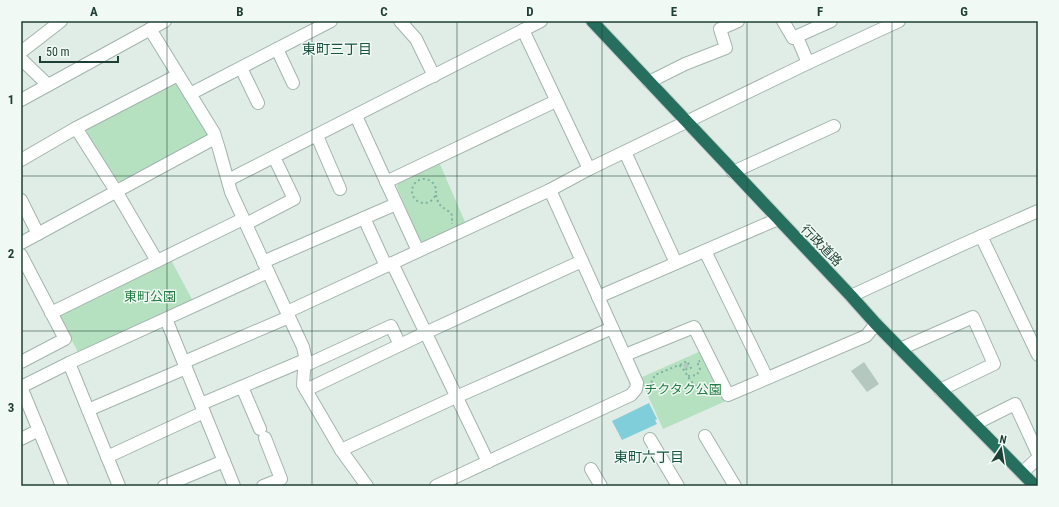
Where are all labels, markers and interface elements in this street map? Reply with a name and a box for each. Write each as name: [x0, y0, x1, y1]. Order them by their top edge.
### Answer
text: A: [90, 4, 98, 19]
text: B: [236, 4, 244, 19]
text: C: [380, 4, 388, 19]
text: D: [526, 4, 534, 19]
text: E: [671, 4, 678, 19]
text: F: [817, 4, 823, 19]
text: G: [960, 4, 968, 19]
scale bar: [40, 38, 118, 64]
district label: 東町三丁目: [302, 41, 372, 57]
text: 50 m: [46, 45, 70, 59]
text: 1: [8, 92, 14, 107]
street label: 行政道路: [798, 221, 845, 269]
text: 2: [8, 246, 15, 261]
park label: 東町公園: [124, 289, 176, 304]
park label: チクタク公園: [644, 382, 722, 397]
text: 3: [8, 400, 14, 415]
north arrow: [981, 429, 1021, 469]
text: N: [998, 433, 1008, 447]
district label: 東町六丁目: [614, 449, 684, 465]

